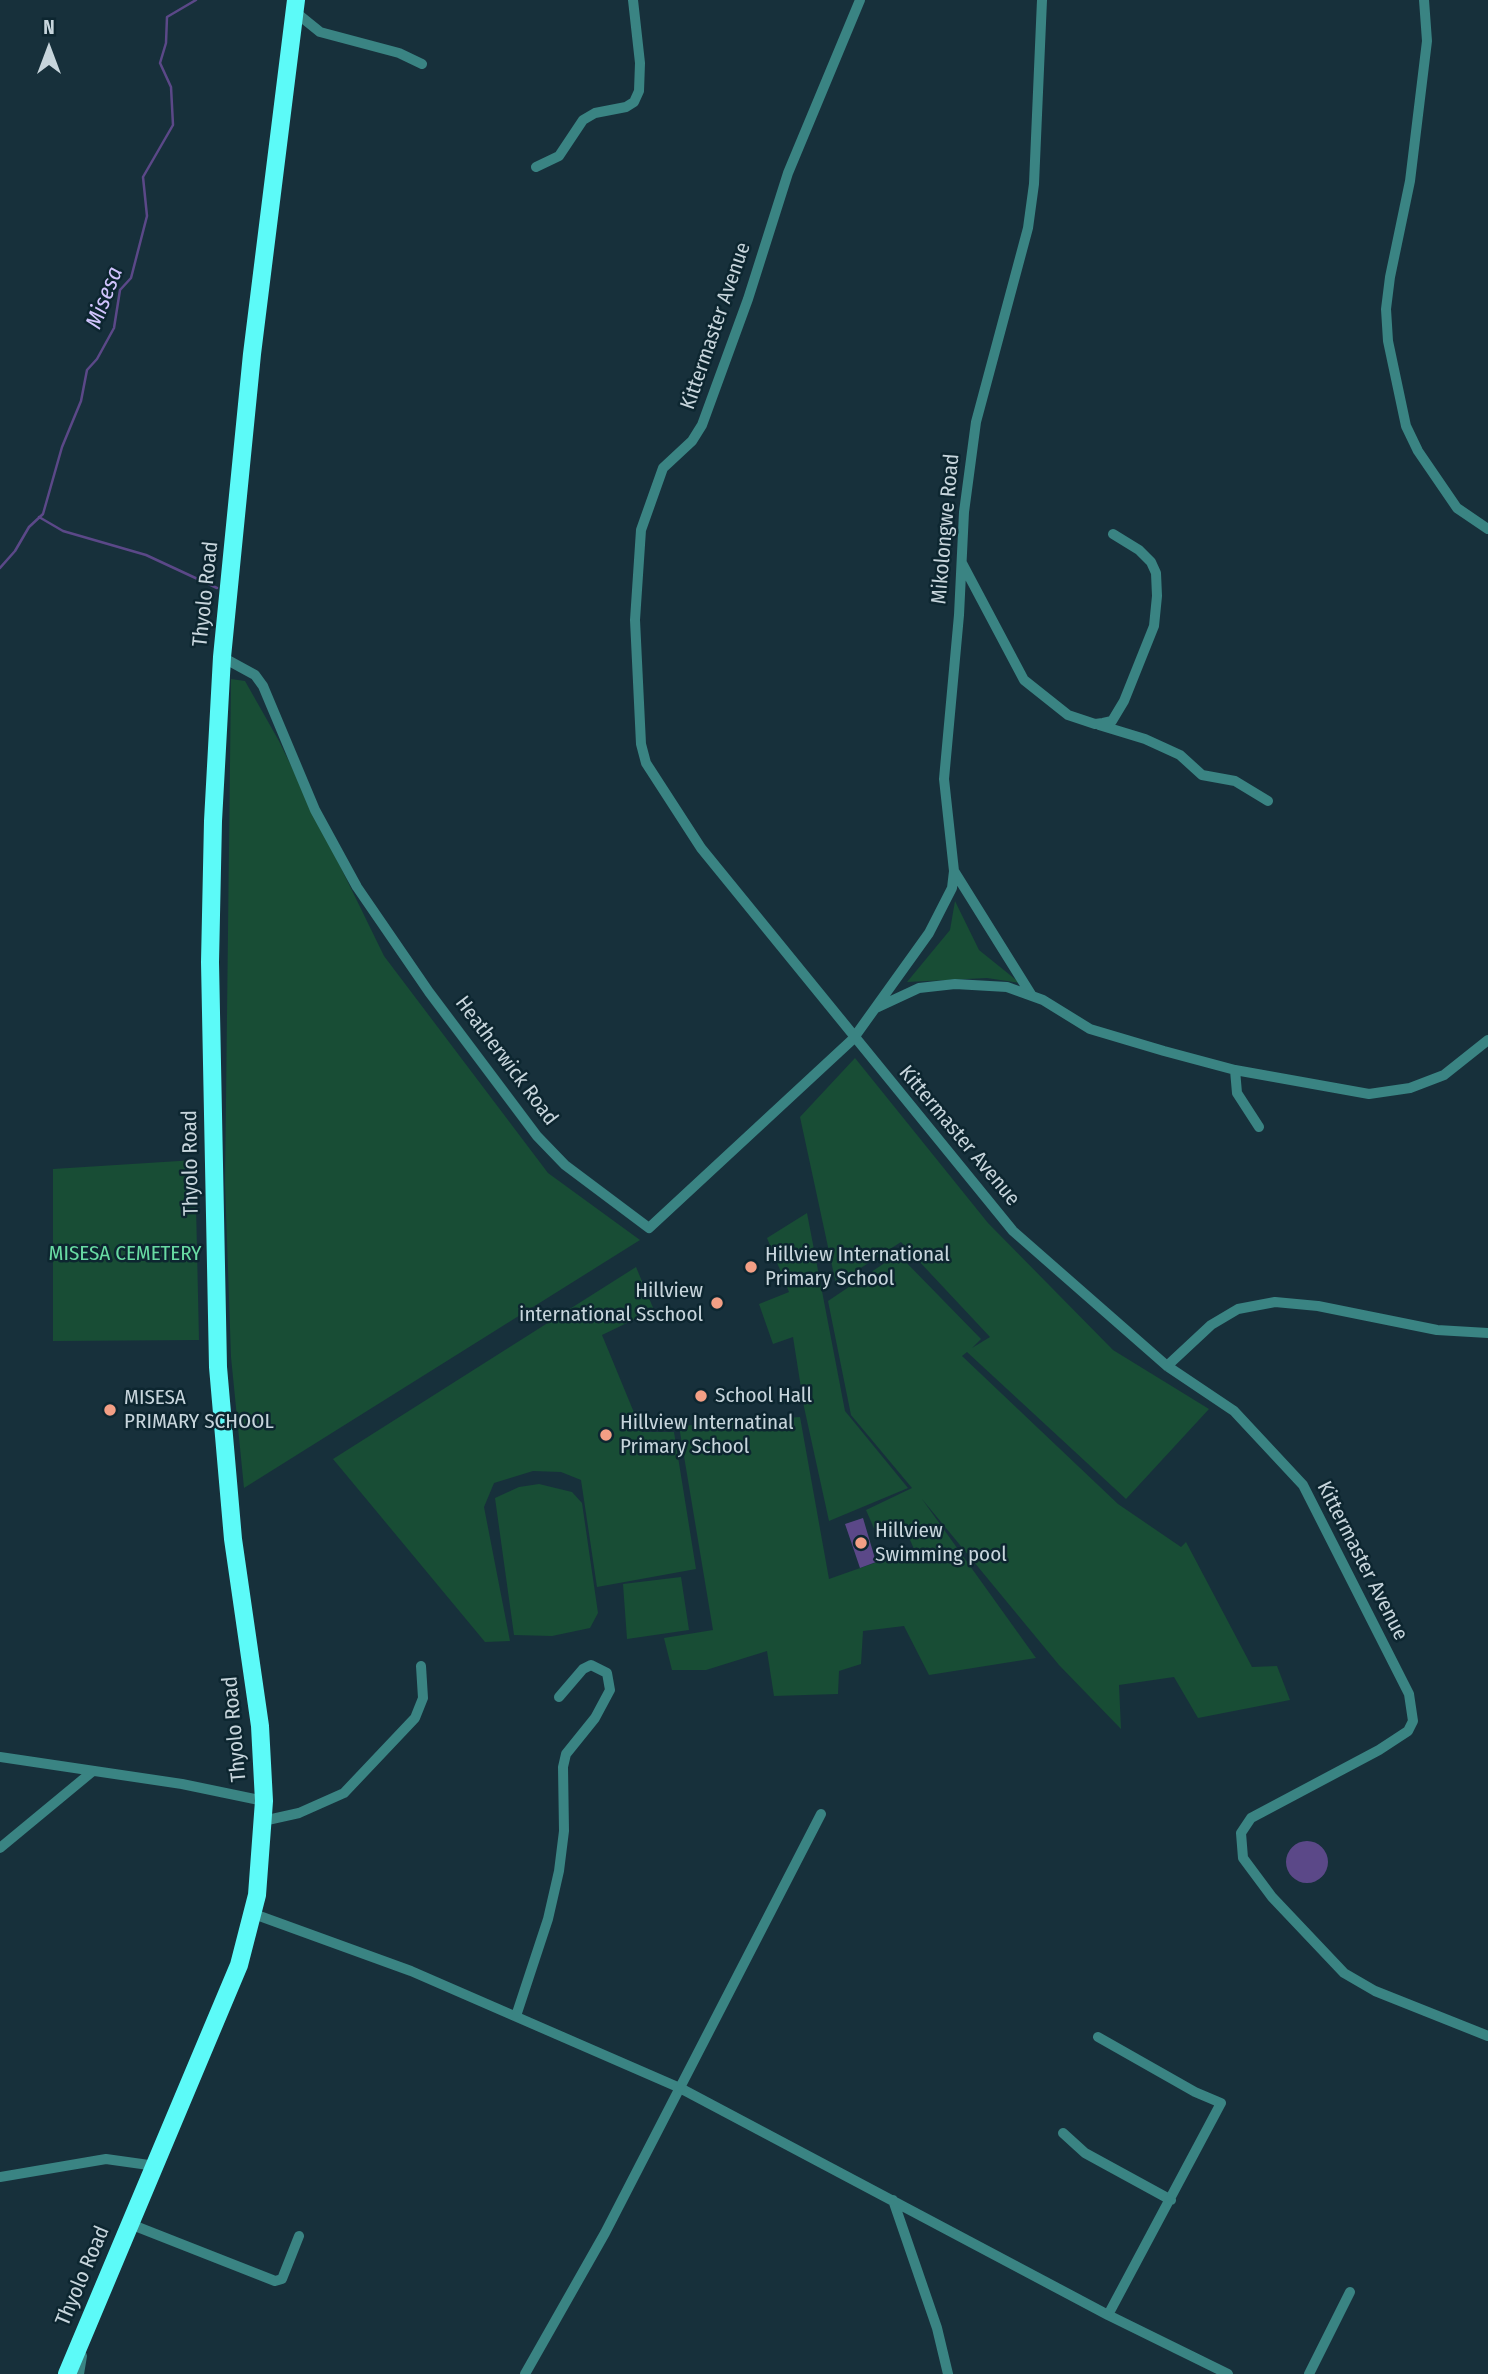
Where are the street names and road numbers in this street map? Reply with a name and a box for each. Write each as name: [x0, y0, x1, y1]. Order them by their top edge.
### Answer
street label: Kittermaster Avenue: [676, 239, 756, 413]
street label: Mikolongwe Road: [927, 453, 965, 605]
street label: Thyolo Road: [188, 540, 224, 648]
street label: Heatherwick Road: [449, 991, 563, 1131]
street label: Kittermaster Avenue: [893, 1061, 1025, 1211]
street label: Thyolo Road: [177, 1110, 205, 1216]
street label: Kittermaster Avenue: [1311, 1477, 1413, 1645]
street label: Thyolo Road: [218, 1675, 252, 1783]
street label: Thyolo Road: [51, 2222, 115, 2330]

